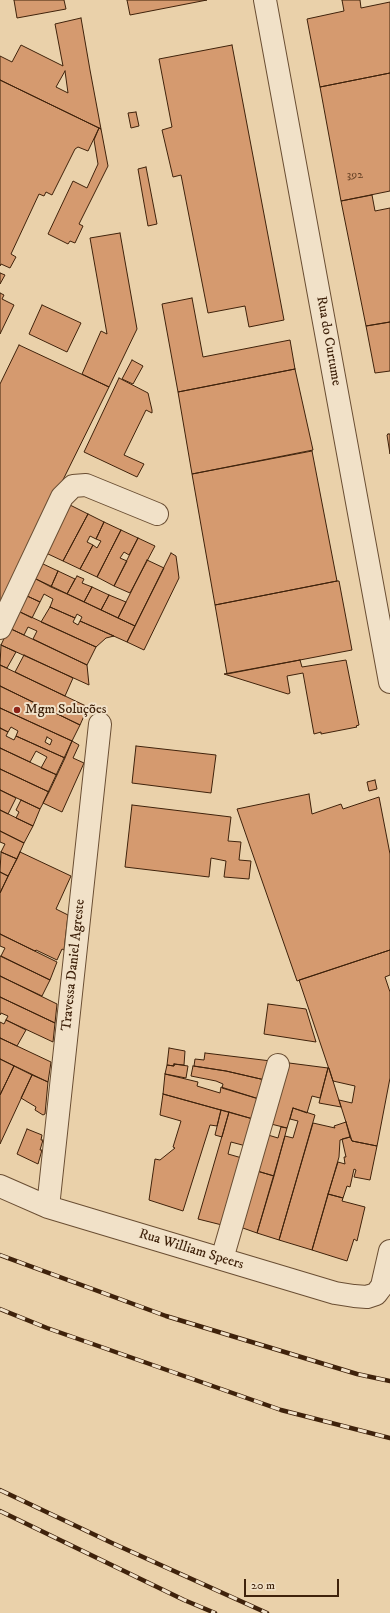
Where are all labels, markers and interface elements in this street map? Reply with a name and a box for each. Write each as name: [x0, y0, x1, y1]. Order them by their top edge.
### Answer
house number: 392: [347, 169, 363, 183]
street label: Rua do Curtume: [312, 295, 344, 387]
place label: Mgm Soluções: [25, 702, 106, 718]
marker: Mgm Soluções: [12, 705, 22, 715]
street label: Travessa Daniel Agreste: [59, 898, 89, 1032]
street label: Rua William Speers: [137, 1226, 245, 1274]
scale bar: [246, 1571, 341, 1597]
text: 20 m: [251, 1578, 275, 1593]

